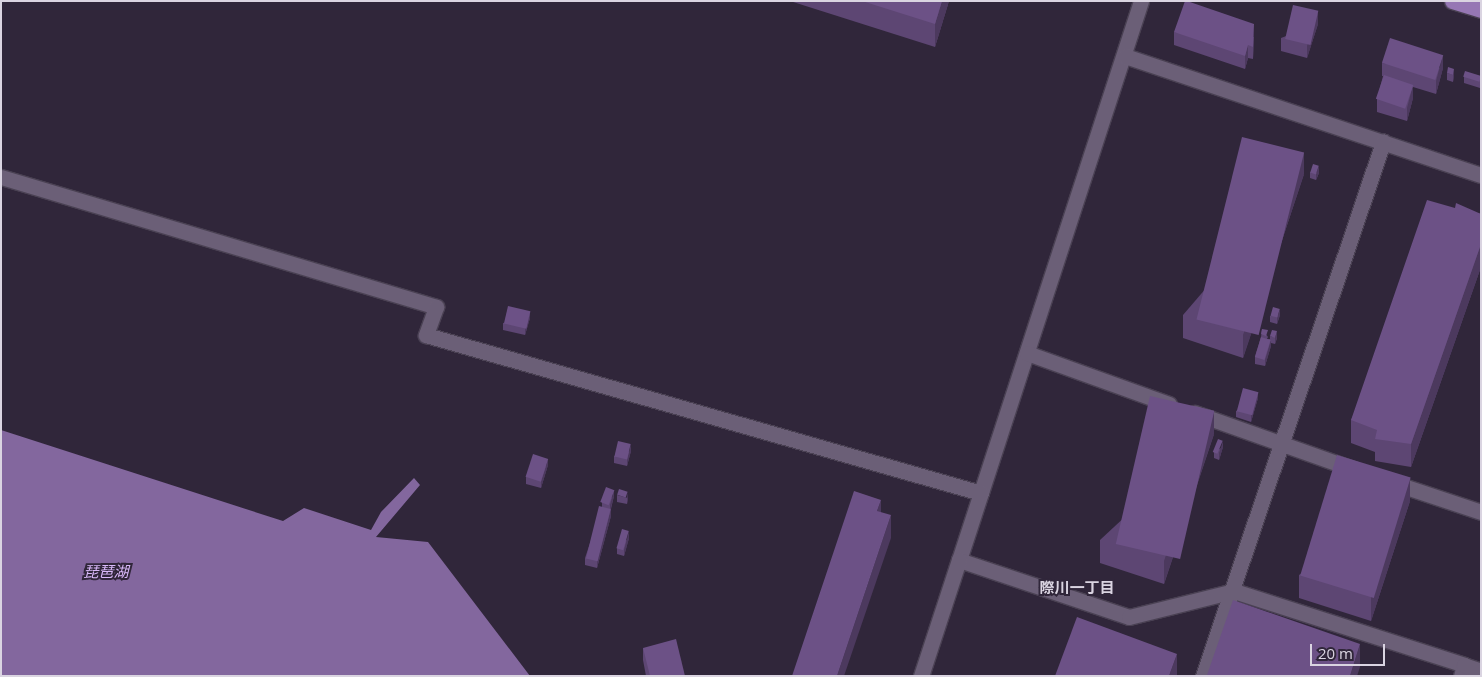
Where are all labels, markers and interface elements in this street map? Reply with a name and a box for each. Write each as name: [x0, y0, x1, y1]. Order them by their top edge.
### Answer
water label: 琵琶湖: [84, 563, 128, 581]
district label: 際川一丁目: [1040, 579, 1114, 597]
scale bar: [1312, 634, 1387, 666]
text: 20 m: [1318, 643, 1353, 663]

